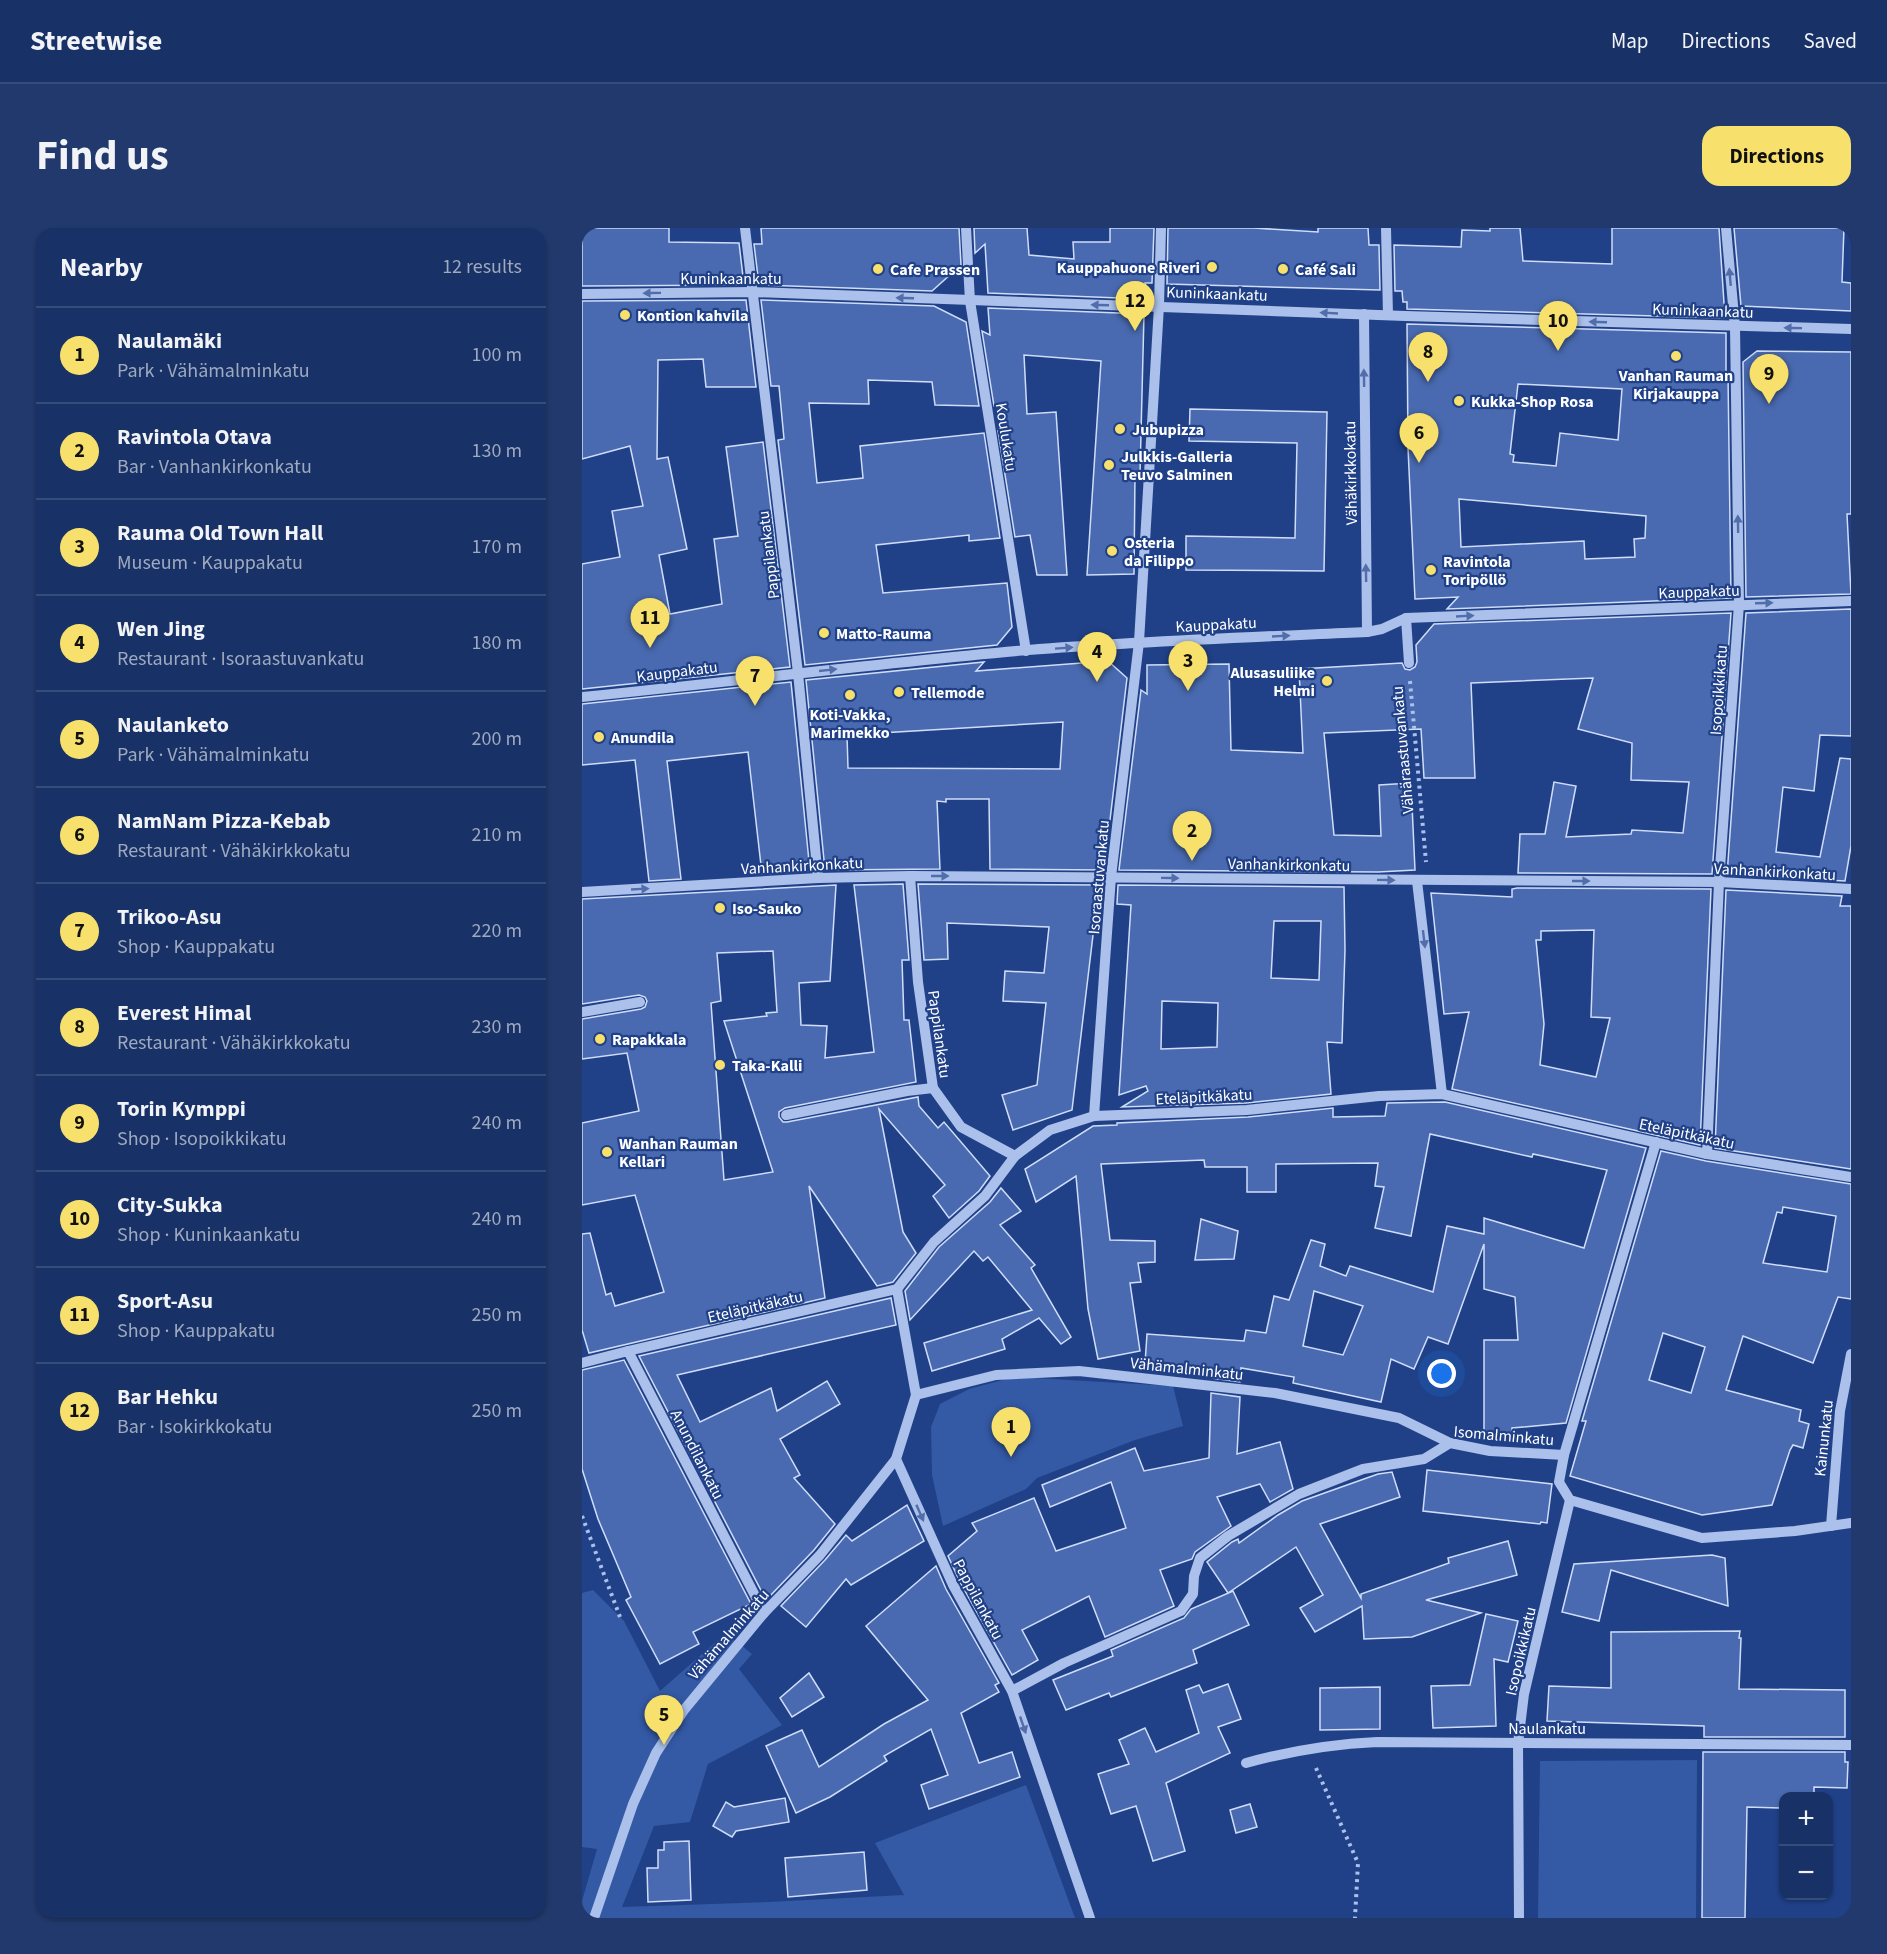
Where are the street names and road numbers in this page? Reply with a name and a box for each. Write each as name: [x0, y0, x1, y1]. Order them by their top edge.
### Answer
street label: Kuninkaankatu: [680, 268, 782, 290]
street label: Kuninkaankatu: [1166, 281, 1268, 307]
street label: Kuninkaankatu: [1652, 298, 1754, 324]
street label: Koulukatu: [990, 401, 1022, 473]
street label: Vähäkirkkokatu: [1339, 421, 1363, 525]
street label: Pappilankatu: [753, 509, 785, 600]
street label: Kauppakatu: [1658, 580, 1740, 604]
street label: Kauppakatu: [1175, 612, 1257, 638]
street label: Isopoikkikatu: [1705, 644, 1733, 736]
street label: Kauppakatu: [635, 656, 719, 688]
street label: Vähäraastuvankatu: [1386, 685, 1420, 815]
street label: Isoraastuvankatu: [1083, 819, 1115, 935]
street label: Vanhankirkonkatu: [740, 852, 864, 880]
street label: Vanhankirkonkatu: [1228, 853, 1350, 877]
street label: Vanhankirkonkatu: [1713, 858, 1837, 886]
street label: Pappilankatu: [922, 989, 956, 1080]
street label: Eteläpitkäkatu: [1155, 1083, 1253, 1111]
street label: Eteläpitkäkatu: [1637, 1113, 1737, 1155]
street label: Eteläpitkäkatu: [705, 1285, 805, 1329]
street label: Vähämalminkatu: [1129, 1352, 1245, 1386]
street label: Kainunkatu: [1809, 1399, 1839, 1478]
street label: Anundilankatu: [665, 1406, 729, 1503]
street label: Isomalminkatu: [1453, 1421, 1555, 1451]
street label: Pappilankatu: [948, 1555, 1009, 1644]
street label: Vähämalminkatu: [683, 1584, 774, 1685]
street label: Isopoikkikatu: [1500, 1605, 1542, 1698]
street label: Naulankatu: [1508, 1718, 1586, 1740]

